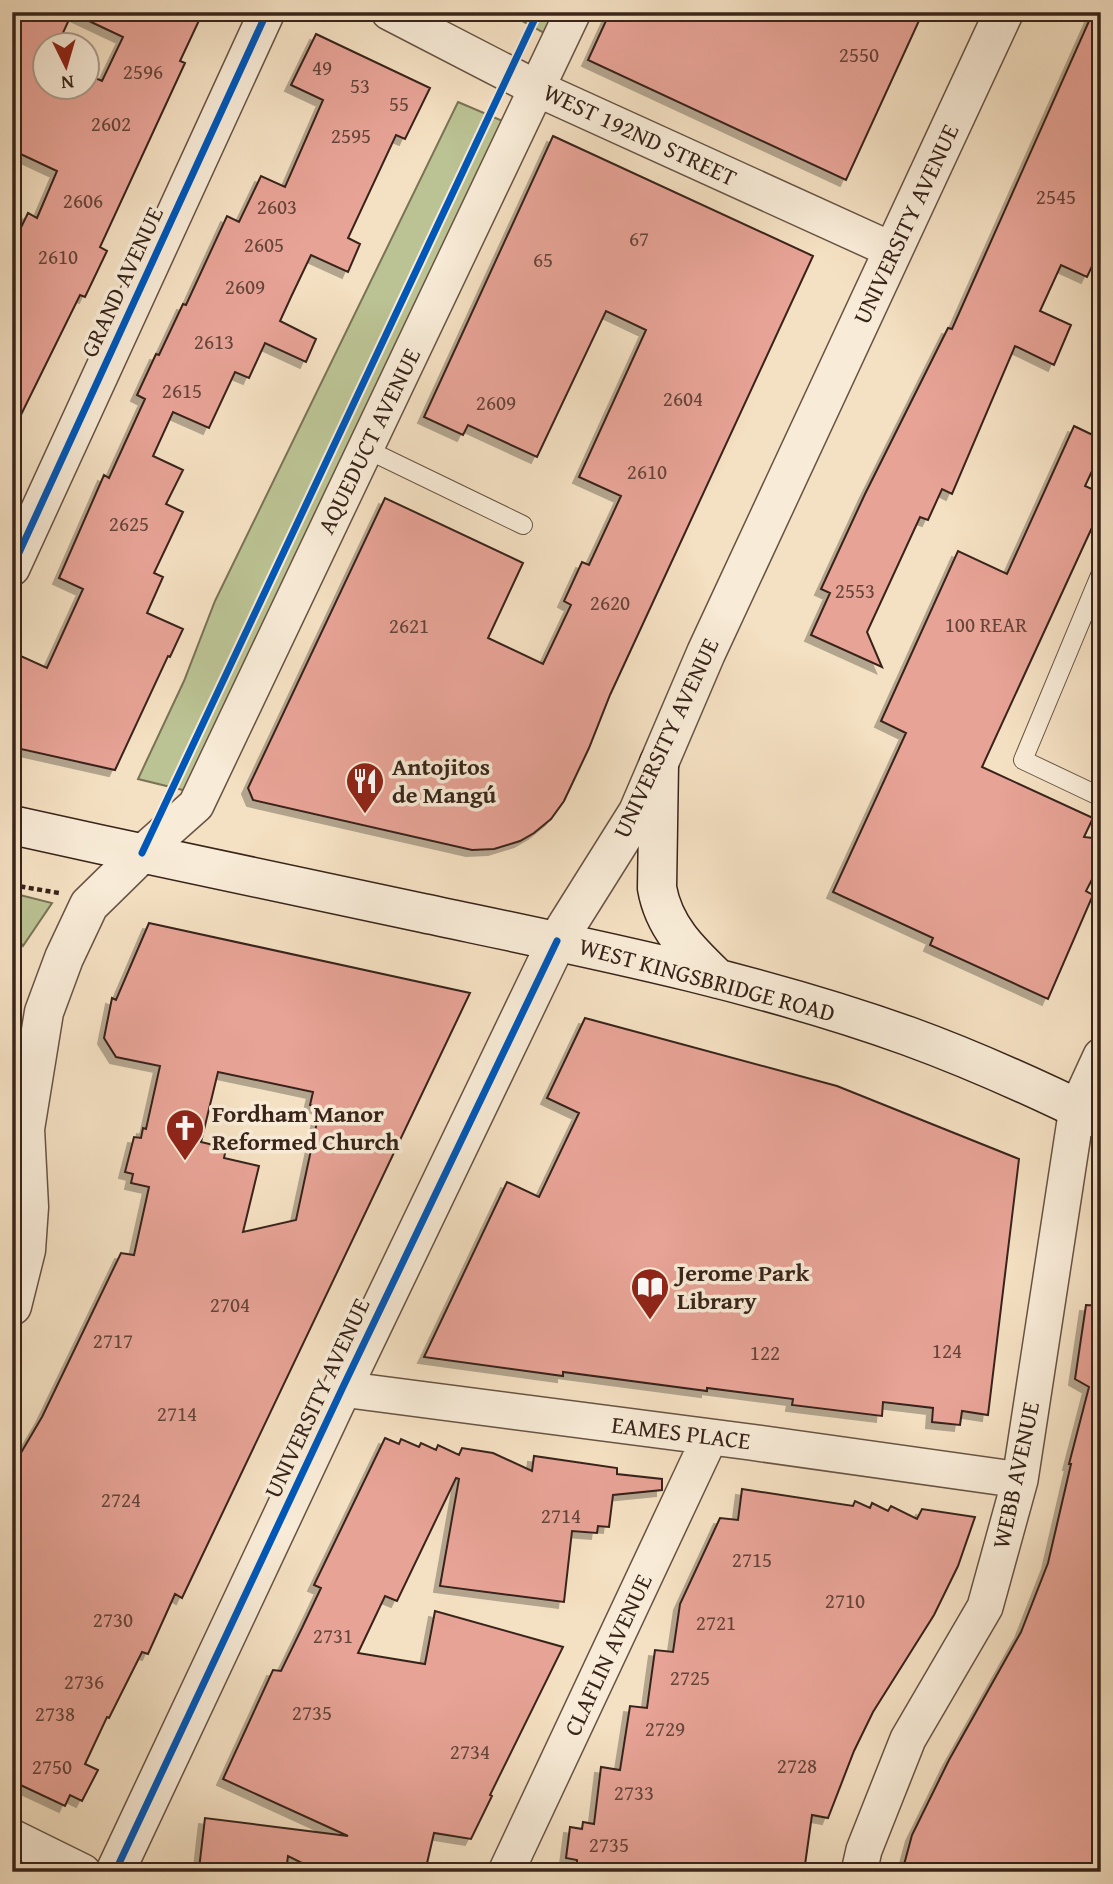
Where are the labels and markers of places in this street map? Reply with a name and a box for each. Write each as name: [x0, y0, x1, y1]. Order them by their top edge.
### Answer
place label: Antojitos de Mangú: [392, 749, 497, 812]
restaurant icon: Antojitos de Mangú: [344, 760, 386, 815]
place label: Fordham Manor Reformed Church: [212, 1096, 399, 1159]
church icon: Fordham Manor Reformed Church: [164, 1107, 206, 1162]
place label: Jerome Park Library: [673, 1255, 809, 1318]
library icon: Jerome Park Library: [629, 1266, 671, 1321]

